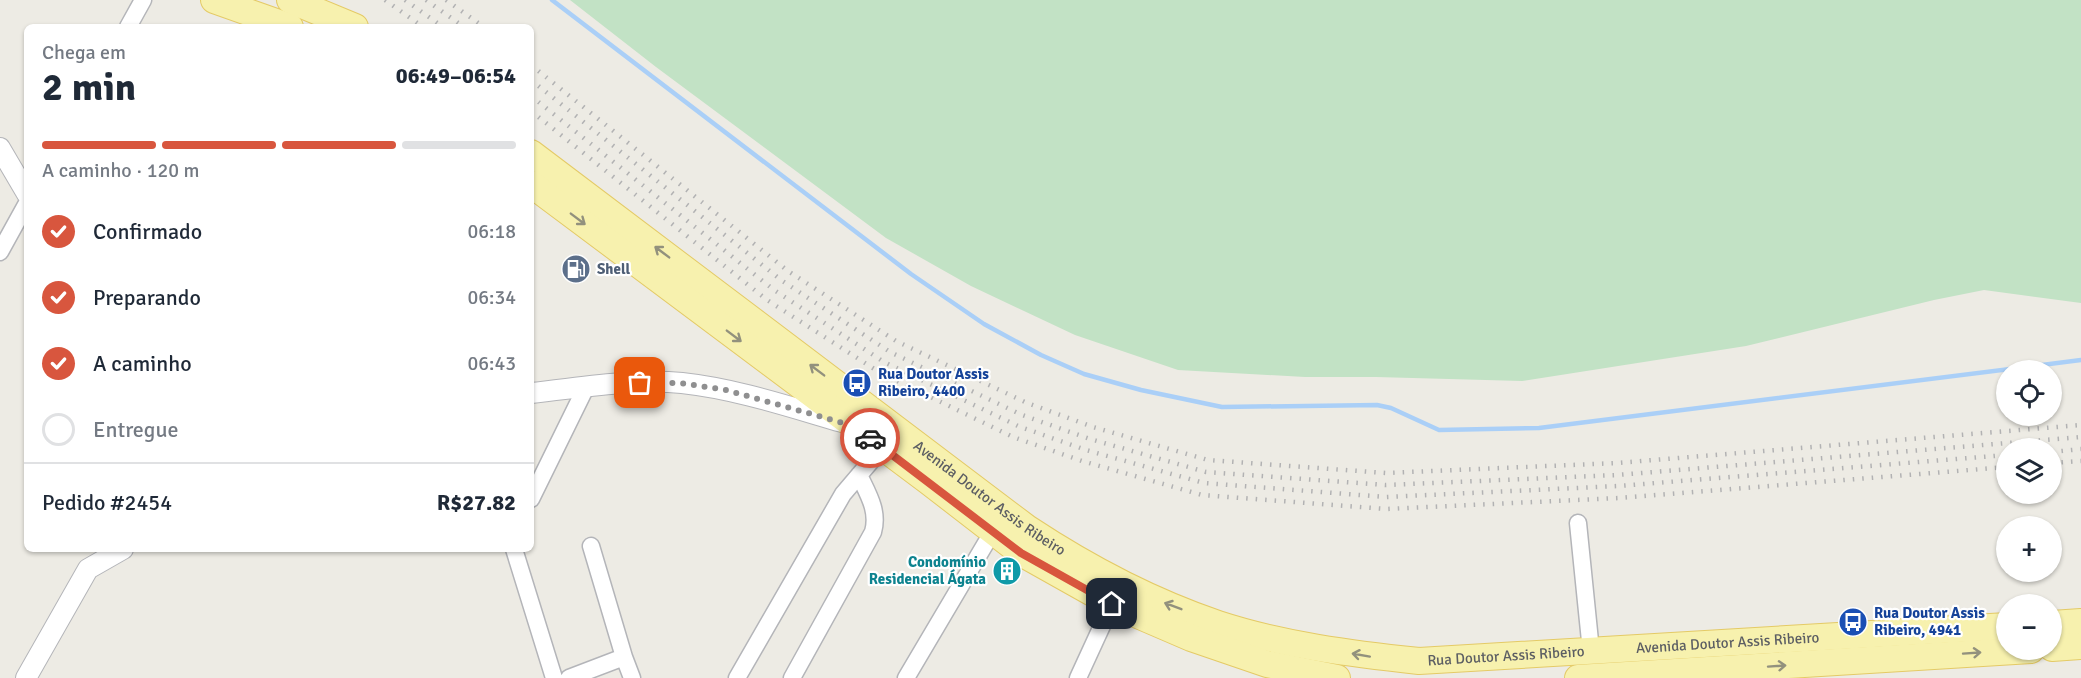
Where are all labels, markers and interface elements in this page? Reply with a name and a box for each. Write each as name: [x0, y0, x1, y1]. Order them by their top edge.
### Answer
text: Chega em: [42, 40, 126, 65]
text: 06:49–06:54: [396, 62, 516, 89]
text: 2 min: [42, 63, 136, 111]
text: A caminho · 120 m: [42, 158, 199, 183]
one-way arrow: [570, 212, 586, 225]
icon: check: [42, 215, 75, 248]
text: Confirmado: [93, 218, 202, 245]
text: 06:18: [467, 219, 516, 244]
one-way arrow: [654, 246, 670, 259]
fuel station icon: Shell: [560, 253, 592, 285]
place label: Shell: [597, 260, 630, 278]
icon: check: [42, 281, 75, 314]
text: Preparando: [93, 284, 201, 311]
text: 06:34: [467, 285, 516, 310]
one-way arrow: [726, 330, 742, 342]
icon: check: [42, 347, 75, 380]
text: A caminho: [93, 350, 192, 377]
text: 06:43: [467, 351, 516, 376]
pin: [614, 357, 665, 408]
map controls: [1996, 360, 2062, 660]
button: locate: [1996, 360, 2062, 426]
one-way arrow: [809, 364, 825, 377]
place label: Rua Doutor Assis Ribeiro, 4400: [878, 365, 989, 400]
icon: bag: [623, 366, 656, 399]
bus stop icon: Rua Doutor Assis Ribeiro, 4400: [841, 367, 873, 399]
courier: [840, 408, 900, 468]
text: Entregue: [93, 416, 178, 443]
icon: car: [854, 422, 887, 455]
street label: Avenida Doutor Assis Ribeiro: [910, 437, 1069, 559]
button: layers: [1996, 438, 2062, 504]
text: Pedido #2454: [42, 489, 172, 516]
text: R$27.82: [437, 489, 516, 516]
button: +: [1996, 516, 2062, 582]
place label: Condomínio Residencial Ágata: [869, 553, 986, 588]
building icon: Condomínio Residencial Ágata: [991, 555, 1023, 587]
pin: [1086, 578, 1137, 629]
icon: home: [1095, 587, 1128, 620]
button: −: [1996, 594, 2062, 660]
one-way arrow: [1164, 600, 1183, 611]
place label: Rua Doutor Assis Ribeiro, 4941: [1874, 604, 1985, 639]
bus stop icon: Rua Doutor Assis Ribeiro, 4941: [1837, 606, 1869, 638]
street label: Avenida Doutor Assis Ribeiro: [1635, 628, 1820, 657]
street label: Rua Doutor Assis Ribeiro: [1427, 642, 1585, 669]
one-way arrow: [1961, 648, 1981, 659]
one-way arrow: [1352, 649, 1372, 660]
one-way arrow: [1767, 660, 1787, 671]

